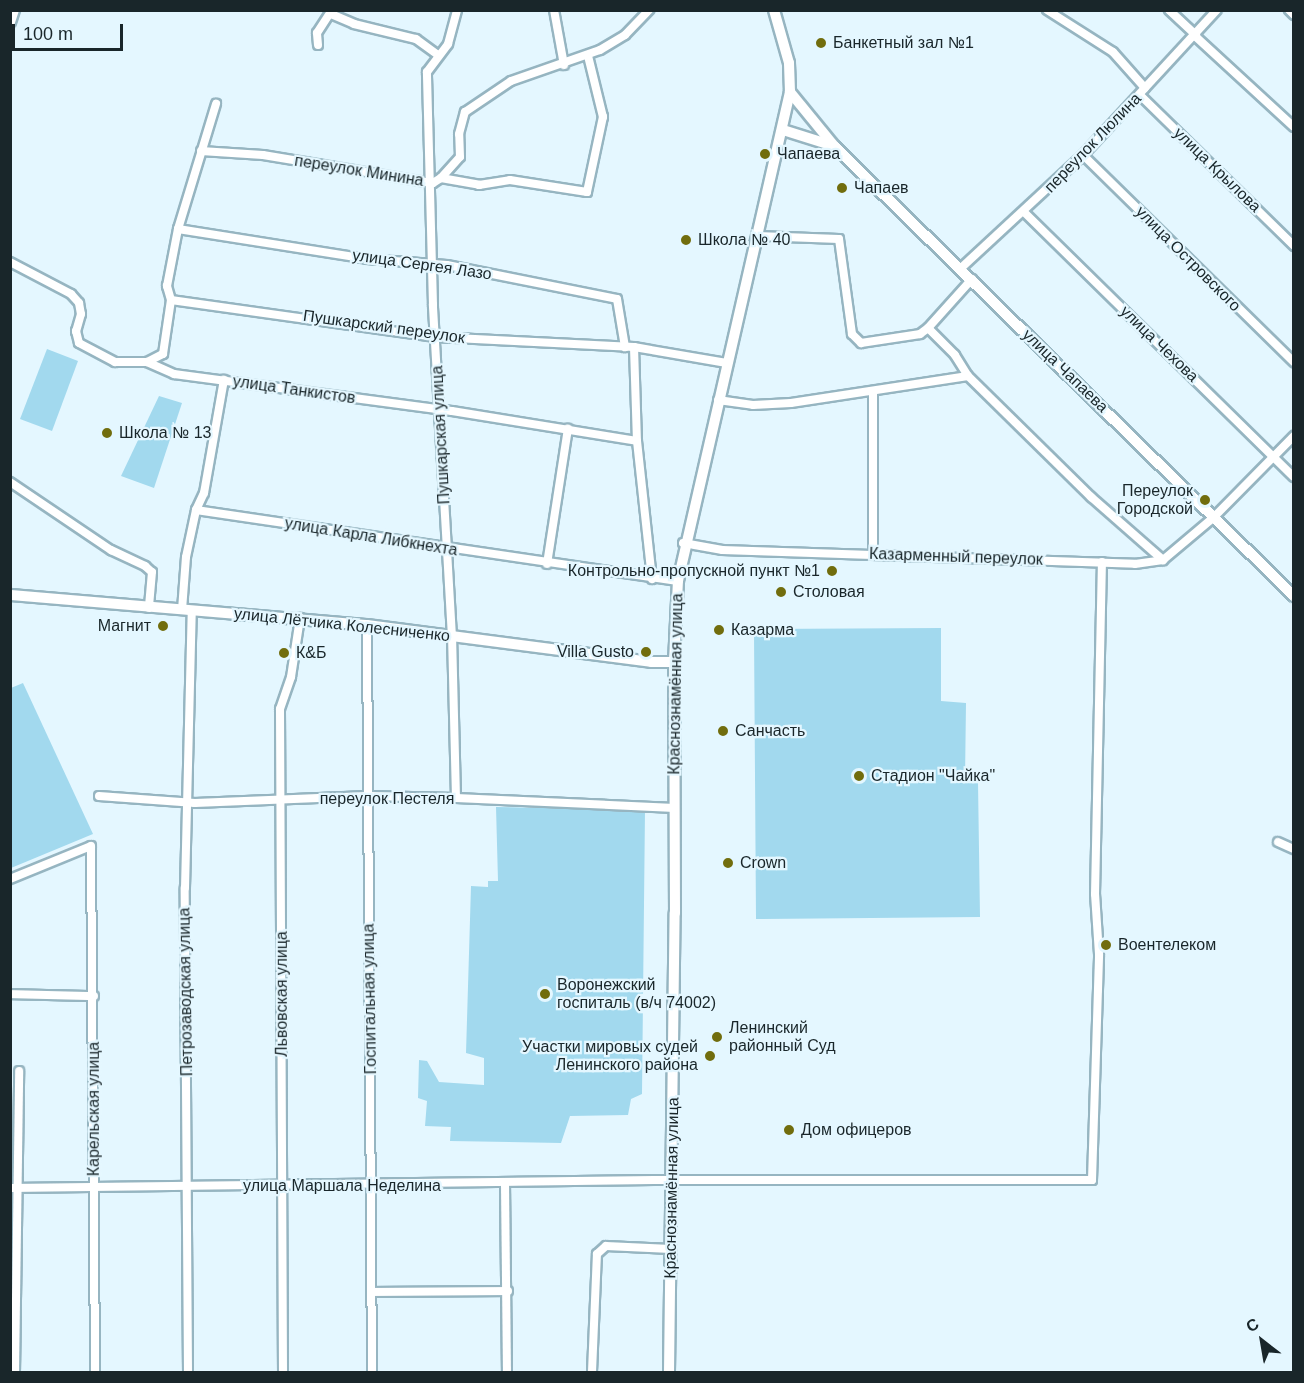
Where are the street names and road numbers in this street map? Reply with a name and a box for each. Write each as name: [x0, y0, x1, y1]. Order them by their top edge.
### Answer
street label: переулок Люлина: [1041, 89, 1145, 197]
street label: улица Крылова: [1169, 124, 1265, 216]
street label: переулок Минина: [293, 151, 425, 191]
street label: улица Островского: [1131, 202, 1245, 316]
street label: улица Сергея Лазо: [351, 246, 493, 284]
street label: улица Чехова: [1116, 302, 1202, 386]
street label: Пушкарский переулок: [302, 306, 466, 348]
street label: улица Чапаева: [1018, 325, 1112, 417]
street label: Пушкарская улица: [428, 365, 454, 505]
street label: улица Танкистов: [231, 372, 357, 408]
street label: улица Карла Либкнехта: [283, 514, 459, 560]
street label: Казарменный переулок: [869, 544, 1043, 570]
street label: Краснознамённая улица: [665, 593, 687, 775]
street label: улица Лётчика Колесниченко: [233, 604, 451, 646]
street label: переулок Пестеля: [320, 789, 454, 809]
street label: Петрозаводская улица: [175, 908, 197, 1076]
street label: Госпитальная улица: [359, 924, 381, 1074]
street label: Львовская улица: [272, 931, 292, 1057]
street label: Карельская улица: [84, 1042, 104, 1176]
street label: Краснознамённая улица: [661, 1097, 683, 1279]
street label: улица Маршала Неделина: [243, 1176, 441, 1196]

